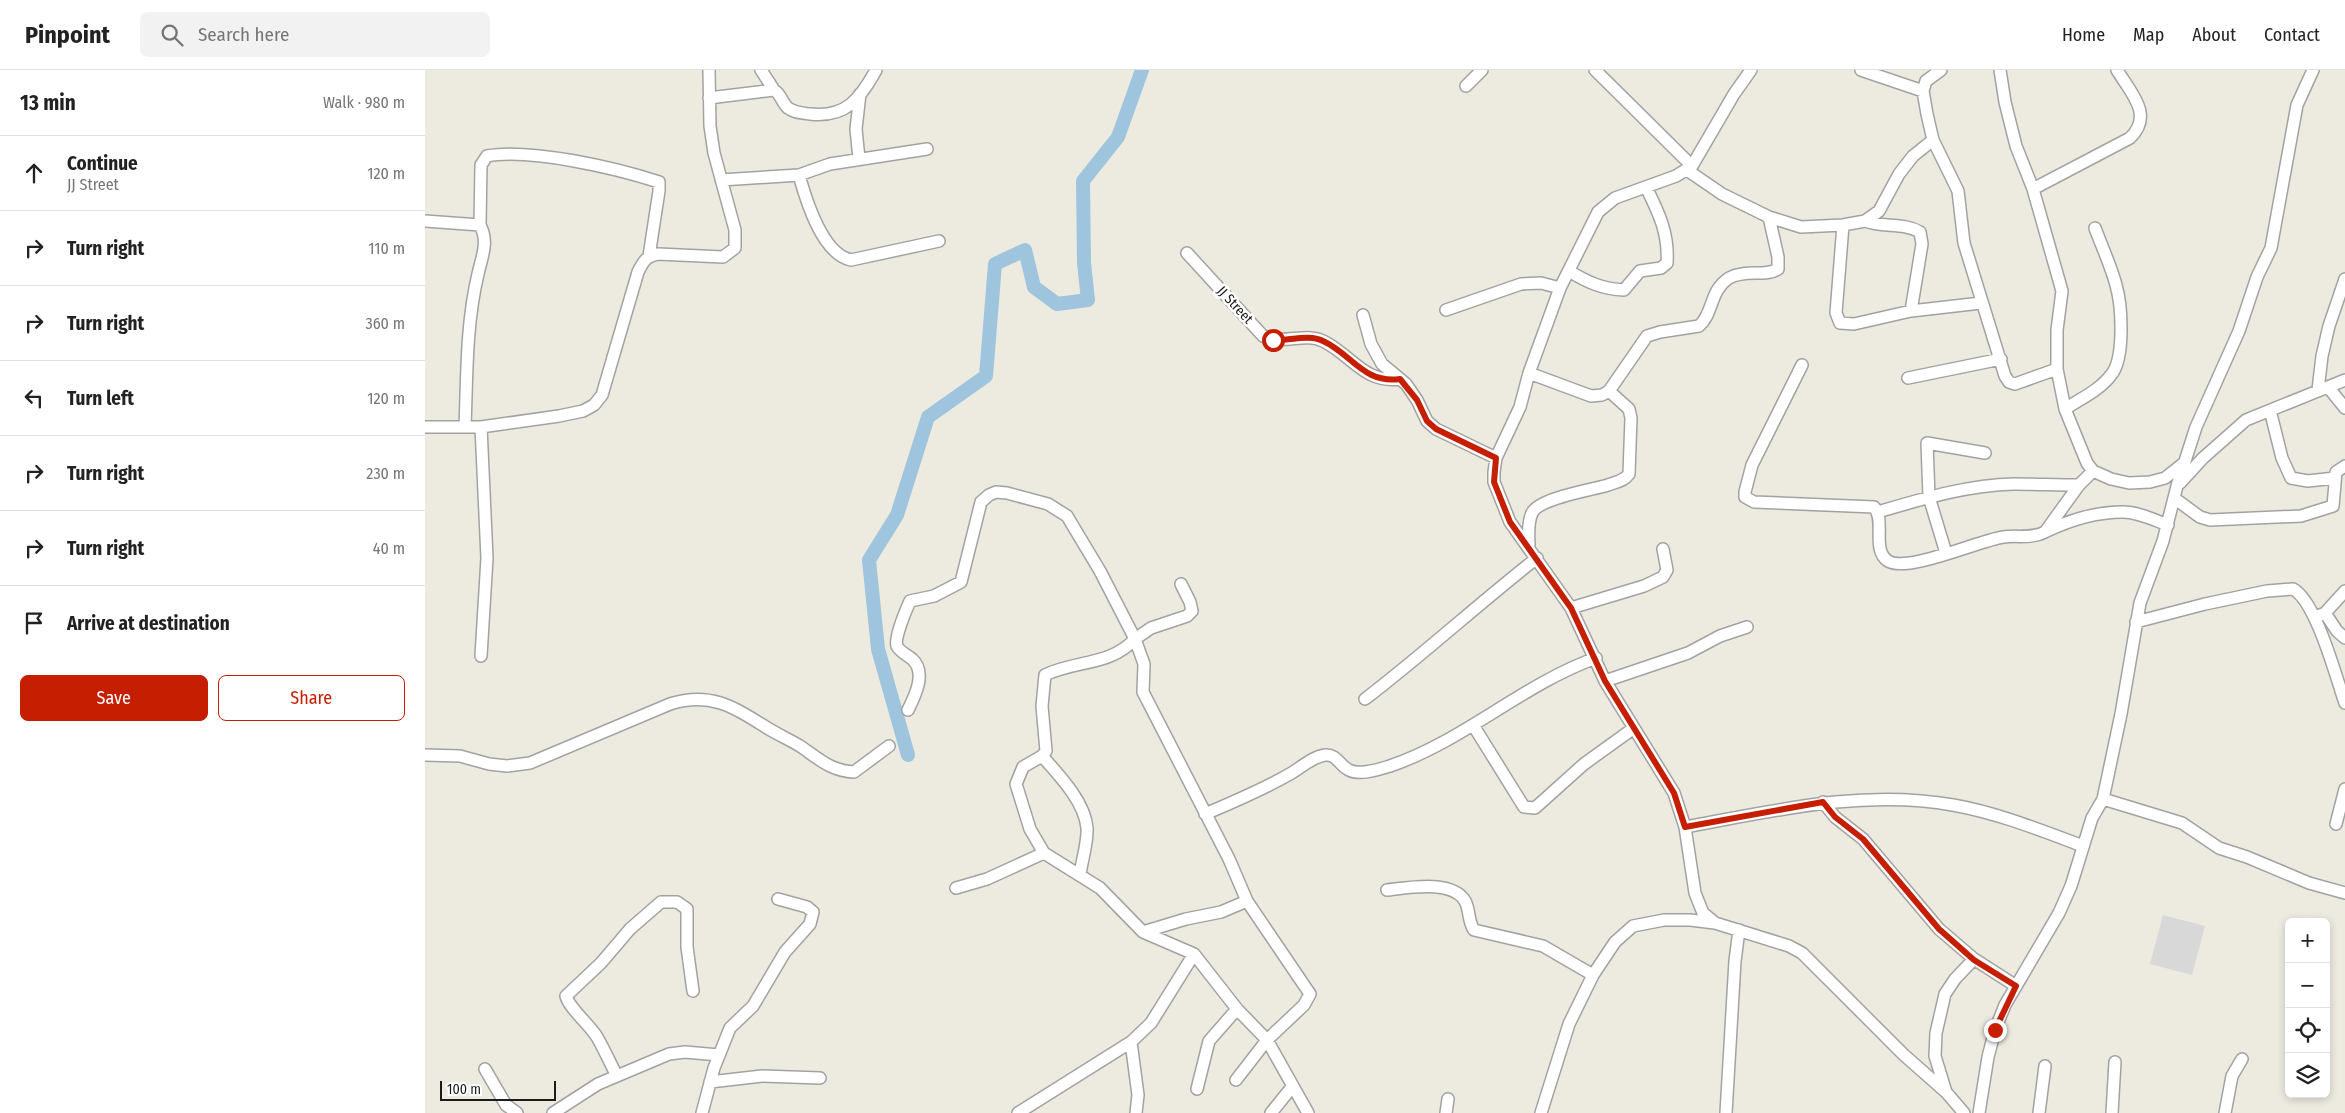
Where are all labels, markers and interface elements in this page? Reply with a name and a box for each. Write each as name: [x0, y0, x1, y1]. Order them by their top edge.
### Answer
search box: [140, 12, 490, 57]
text: Pinpoint: [25, 21, 110, 49]
icon: search: [158, 21, 186, 49]
text: Search here: [198, 23, 289, 46]
text: Home: [2062, 24, 2105, 46]
text: Map: [2133, 24, 2164, 46]
text: About: [2192, 24, 2236, 46]
text: Contact: [2264, 24, 2320, 46]
text: 13 min: [20, 90, 76, 116]
text: Walk · 980 m: [323, 93, 405, 112]
text: Continue: [67, 152, 138, 175]
icon: ahead: [20, 159, 48, 187]
text: 120 m: [367, 164, 405, 183]
text: JJ Street: [67, 175, 119, 194]
icon: right: [20, 234, 48, 262]
text: Turn right: [67, 237, 144, 260]
text: 110 m: [368, 239, 405, 258]
street label: JJ Street: [1213, 283, 1257, 328]
icon: right: [20, 309, 48, 337]
text: Turn right: [67, 312, 144, 335]
text: 360 m: [365, 314, 405, 333]
route start: [1262, 329, 1285, 352]
icon: left: [20, 384, 48, 412]
text: Turn left: [67, 387, 134, 410]
text: 120 m: [367, 389, 405, 408]
icon: right: [20, 459, 48, 487]
text: Turn right: [67, 462, 144, 485]
text: 230 m: [366, 464, 405, 483]
icon: right: [20, 534, 48, 562]
text: Turn right: [67, 537, 144, 560]
text: 40 m: [373, 539, 405, 558]
icon: arrive: [20, 609, 48, 637]
text: Arrive at destination: [67, 612, 230, 635]
button: Save: [20, 675, 208, 721]
button: Share: [218, 675, 405, 721]
map controls: [2285, 918, 2330, 1098]
button: +: [2285, 918, 2330, 963]
button: −: [2285, 963, 2330, 1008]
button: locate: [2285, 1008, 2330, 1053]
route end: [1984, 1019, 2007, 1042]
button: layers: [2285, 1053, 2330, 1098]
scale bar: [440, 1078, 556, 1101]
text: 100 m: [447, 1081, 481, 1098]

